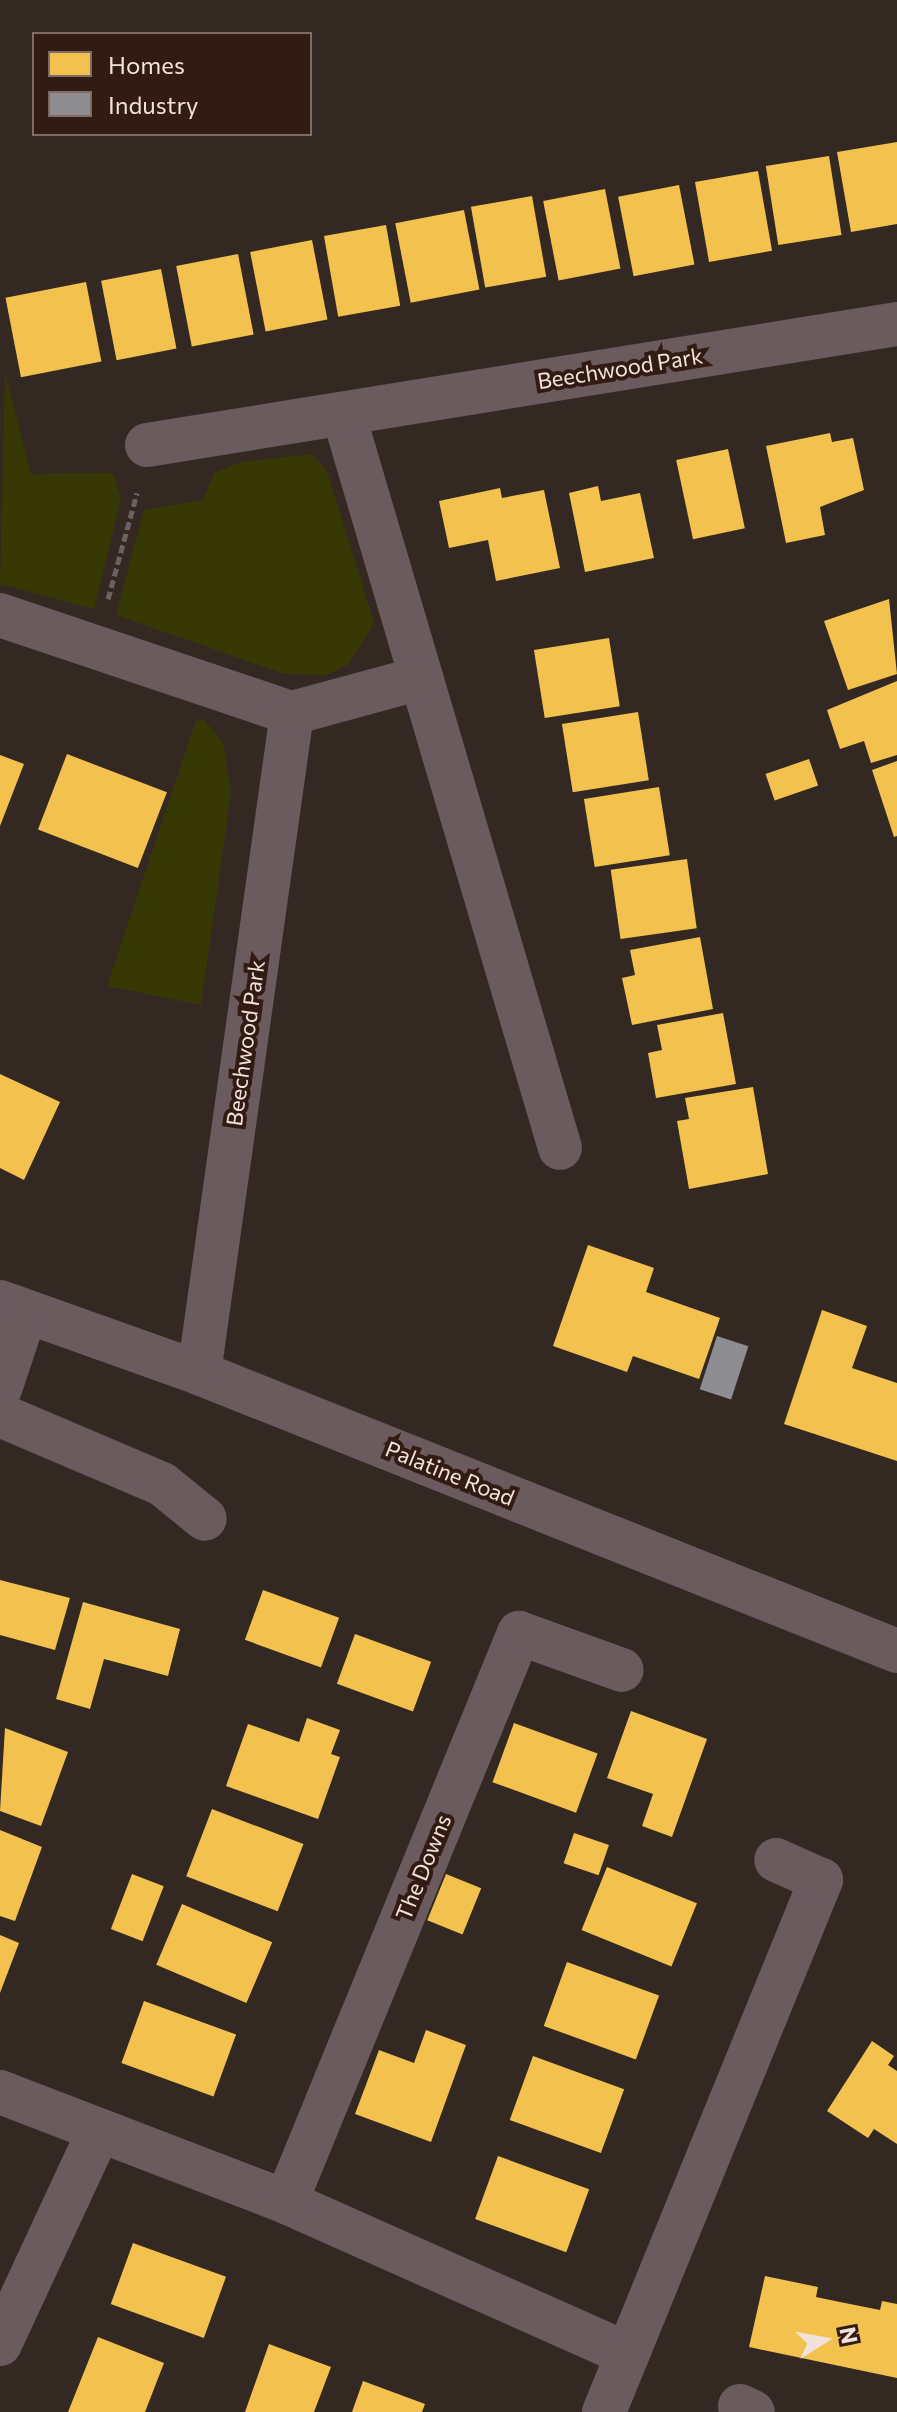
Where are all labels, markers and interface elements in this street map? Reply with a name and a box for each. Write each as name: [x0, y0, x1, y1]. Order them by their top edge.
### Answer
legend: [32, 32, 312, 136]
text: Homes: [108, 50, 185, 79]
text: Industry: [108, 90, 198, 119]
street label: Beechwood Park: [535, 342, 705, 394]
street label: Beechwood Park: [220, 958, 270, 1128]
street label: Palatine Road: [382, 1435, 518, 1511]
street label: The Downs: [390, 1810, 456, 1924]
north arrow: [785, 2300, 865, 2380]
text: N: [834, 2325, 864, 2346]

